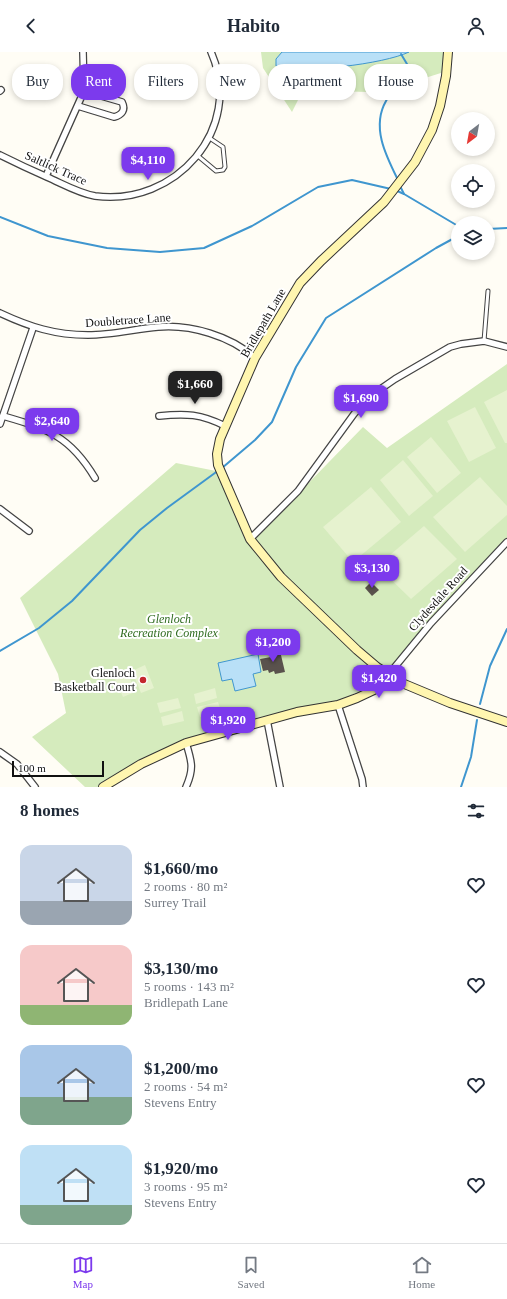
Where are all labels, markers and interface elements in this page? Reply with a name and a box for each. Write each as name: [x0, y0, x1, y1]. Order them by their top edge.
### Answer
icon: back: [20, 15, 42, 37]
icon: person: [465, 15, 487, 37]
text: Habito: [227, 16, 280, 36]
chip: Buy: [12, 64, 63, 100]
chip: Rent: [71, 64, 126, 100]
chip: Filters: [134, 64, 198, 100]
chip: New: [206, 64, 260, 100]
chip: Apartment: [268, 64, 356, 100]
chip: House: [364, 64, 428, 100]
north arrow: [451, 112, 495, 156]
map controls: [451, 112, 495, 260]
pin: $4,110: [115, 147, 181, 181]
street label: Saltlick Trace: [23, 148, 89, 188]
text: $4,110: [130, 152, 166, 167]
button: locate: [451, 164, 495, 208]
button: layers: [451, 216, 495, 260]
street label: Bridlepath Lane: [238, 286, 288, 360]
street label: Doubletrace Lane: [85, 310, 171, 330]
pin: $1,660: [162, 371, 228, 405]
text: $1,660: [177, 376, 213, 391]
pin: $1,690: [328, 385, 394, 419]
text: $1,690: [343, 390, 379, 405]
pin: $2,640: [19, 408, 85, 442]
text: $2,640: [34, 413, 70, 428]
pin: $3,130: [339, 555, 405, 589]
text: $3,130: [354, 560, 390, 575]
street label: Clydesdale Road: [405, 564, 471, 634]
park label: Glenloch Recreation Complex: [119, 612, 219, 640]
pin: $1,200: [240, 629, 306, 663]
text: $1,200: [255, 634, 291, 649]
pin: $1,420: [346, 665, 412, 699]
place label: Glenloch Basketball Court: [54, 666, 136, 694]
text: $1,420: [361, 670, 397, 685]
marker: Glenloch Basketball Court: [138, 675, 148, 685]
pin: $1,920: [195, 707, 261, 741]
text: $1,920: [210, 712, 246, 727]
scale bar: [12, 759, 104, 778]
text: 100 m: [18, 762, 46, 774]
icon: filters: [465, 800, 487, 822]
text: 8 homes: [20, 801, 79, 820]
text: $1,660/mo: [144, 859, 218, 878]
icon: home: [52, 861, 100, 909]
icon: heart: [465, 874, 487, 896]
text: 2 rooms · 80 m²: [144, 879, 227, 894]
text: Surrey Trail: [144, 895, 206, 910]
text: $3,130/mo: [144, 959, 218, 978]
icon: home: [52, 961, 100, 1009]
icon: heart: [465, 974, 487, 996]
text: 5 rooms · 143 m²: [144, 979, 234, 994]
text: Bridlepath Lane: [144, 995, 228, 1010]
text: $1,200/mo: [144, 1059, 218, 1078]
icon: home: [52, 1061, 100, 1109]
icon: heart: [465, 1074, 487, 1096]
text: 2 rooms · 54 m²: [144, 1079, 227, 1094]
text: Stevens Entry: [144, 1095, 217, 1110]
text: $1,920/mo: [144, 1159, 218, 1178]
icon: home: [52, 1161, 100, 1209]
icon: heart: [465, 1174, 487, 1196]
text: 3 rooms · 95 m²: [144, 1179, 227, 1194]
text: Stevens Entry: [144, 1195, 217, 1210]
tab: Map: [72, 1254, 94, 1290]
tab: Saved: [238, 1254, 264, 1290]
tab: Home: [408, 1254, 435, 1290]

